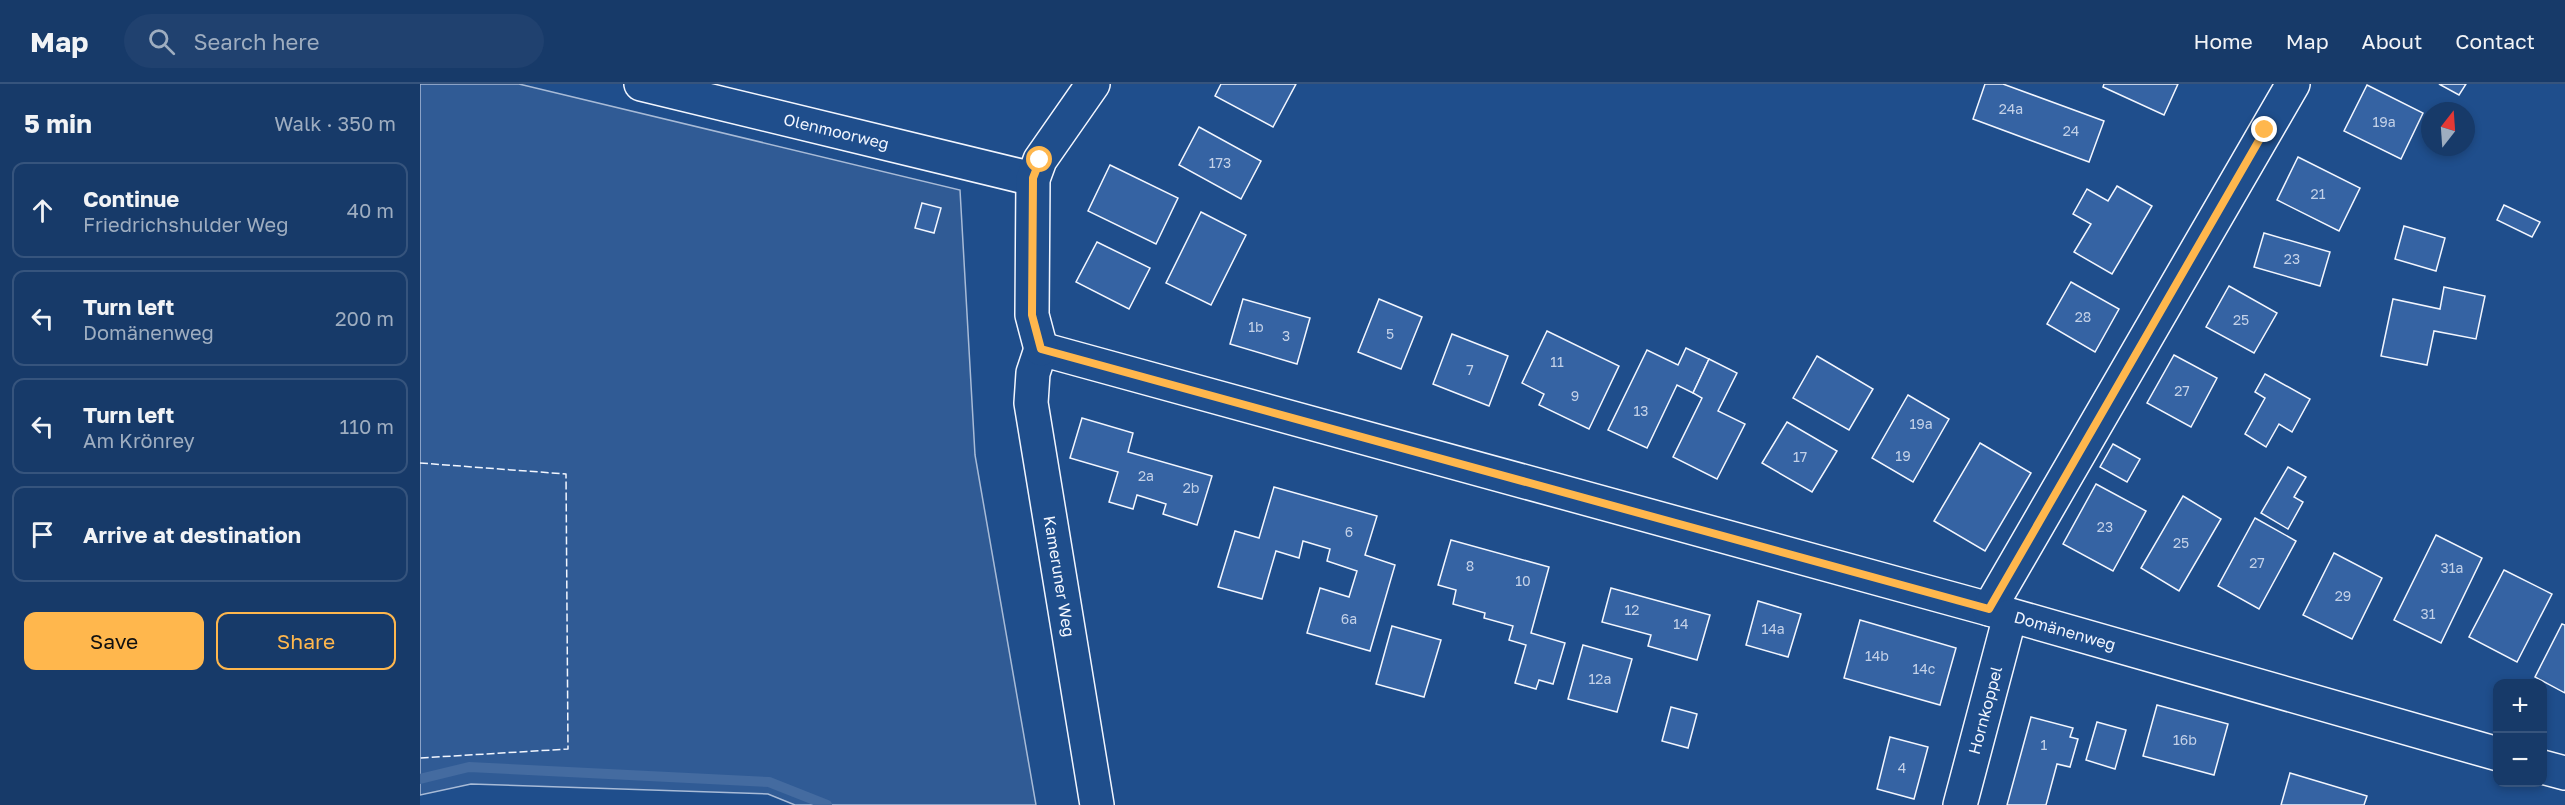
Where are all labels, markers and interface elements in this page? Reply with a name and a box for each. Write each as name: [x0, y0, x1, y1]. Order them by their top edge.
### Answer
search box: [124, 14, 544, 68]
text: Map: [30, 25, 88, 58]
icon: search: [145, 25, 178, 58]
text: Search here: [193, 28, 319, 55]
text: Home: [2193, 28, 2253, 54]
text: Map: [2286, 28, 2329, 54]
text: About: [2362, 28, 2422, 54]
text: Contact: [2455, 28, 2535, 54]
house number: 24a: [1999, 100, 2023, 117]
north arrow: [2421, 102, 2475, 156]
text: 5 min: [24, 108, 92, 139]
street label: Olenmoorweg: [782, 109, 891, 154]
text: Walk · 350 m: [274, 111, 396, 135]
house number: 19a: [2372, 113, 2396, 130]
route end: [2251, 116, 2277, 142]
house number: 24: [2063, 122, 2079, 139]
route start: [1026, 146, 1052, 172]
house number: 173: [1209, 154, 1231, 171]
text: Continue: [83, 185, 179, 212]
house number: 21: [2311, 185, 2326, 202]
icon: ahead: [26, 194, 59, 227]
text: 40 m: [347, 198, 394, 222]
text: Friedrichshulder Weg: [83, 212, 289, 236]
house number: 23: [2284, 250, 2300, 267]
text: Turn left: [83, 293, 174, 320]
icon: left: [26, 302, 59, 335]
text: 200 m: [335, 306, 394, 330]
house number: 28: [2075, 308, 2091, 325]
house number: 25: [2233, 311, 2249, 328]
house number: 1b: [1248, 318, 1264, 335]
text: Domänenweg: [83, 320, 214, 344]
house number: 5: [1386, 325, 1394, 342]
house number: 3: [1282, 327, 1290, 344]
house number: 11: [1550, 353, 1564, 370]
house number: 7: [1466, 361, 1474, 378]
house number: 27: [2174, 382, 2190, 399]
house number: 9: [1571, 387, 1579, 404]
text: Turn left: [83, 401, 174, 428]
house number: 13: [1634, 402, 1648, 419]
icon: left: [26, 410, 59, 443]
text: 110 m: [340, 414, 394, 438]
house number: 19a: [1909, 415, 1933, 432]
text: Am Krönrey: [83, 428, 195, 452]
house number: 19: [1895, 447, 1911, 464]
house number: 17: [1793, 448, 1807, 465]
house number: 2a: [1138, 467, 1154, 484]
house number: 2b: [1183, 479, 1199, 496]
street label: Kameruner Weg: [1040, 514, 1079, 638]
icon: arrive: [26, 518, 59, 551]
house number: 23: [2097, 518, 2113, 535]
text: Arrive at destination: [83, 521, 301, 548]
house number: 6: [1345, 523, 1353, 540]
house number: 25: [2173, 534, 2189, 551]
house number: 27: [2249, 554, 2265, 571]
house number: 8: [1466, 557, 1474, 574]
house number: 31a: [2441, 559, 2463, 576]
house number: 10: [1515, 572, 1531, 589]
house number: 29: [2335, 587, 2351, 604]
house number: 12: [1625, 601, 1639, 618]
house number: 31: [2421, 605, 2436, 622]
street label: Domänenweg: [2012, 607, 2118, 655]
house number: 6a: [1341, 610, 1357, 627]
button: Save: [24, 612, 204, 670]
button: Share: [216, 612, 396, 670]
house number: 14: [1673, 615, 1689, 632]
house number: 14a: [1761, 620, 1785, 637]
house number: 14b: [1865, 647, 1889, 664]
house number: 14c: [1913, 660, 1936, 677]
street label: Hornkoppel: [1964, 664, 2006, 756]
house number: 12a: [1589, 670, 1611, 687]
map controls: [2493, 679, 2547, 787]
button: +: [2493, 679, 2547, 733]
house number: 16b: [2173, 731, 2197, 748]
button: −: [2493, 733, 2547, 787]
house number: 1: [2041, 736, 2048, 753]
house number: 4: [1898, 759, 1906, 776]

